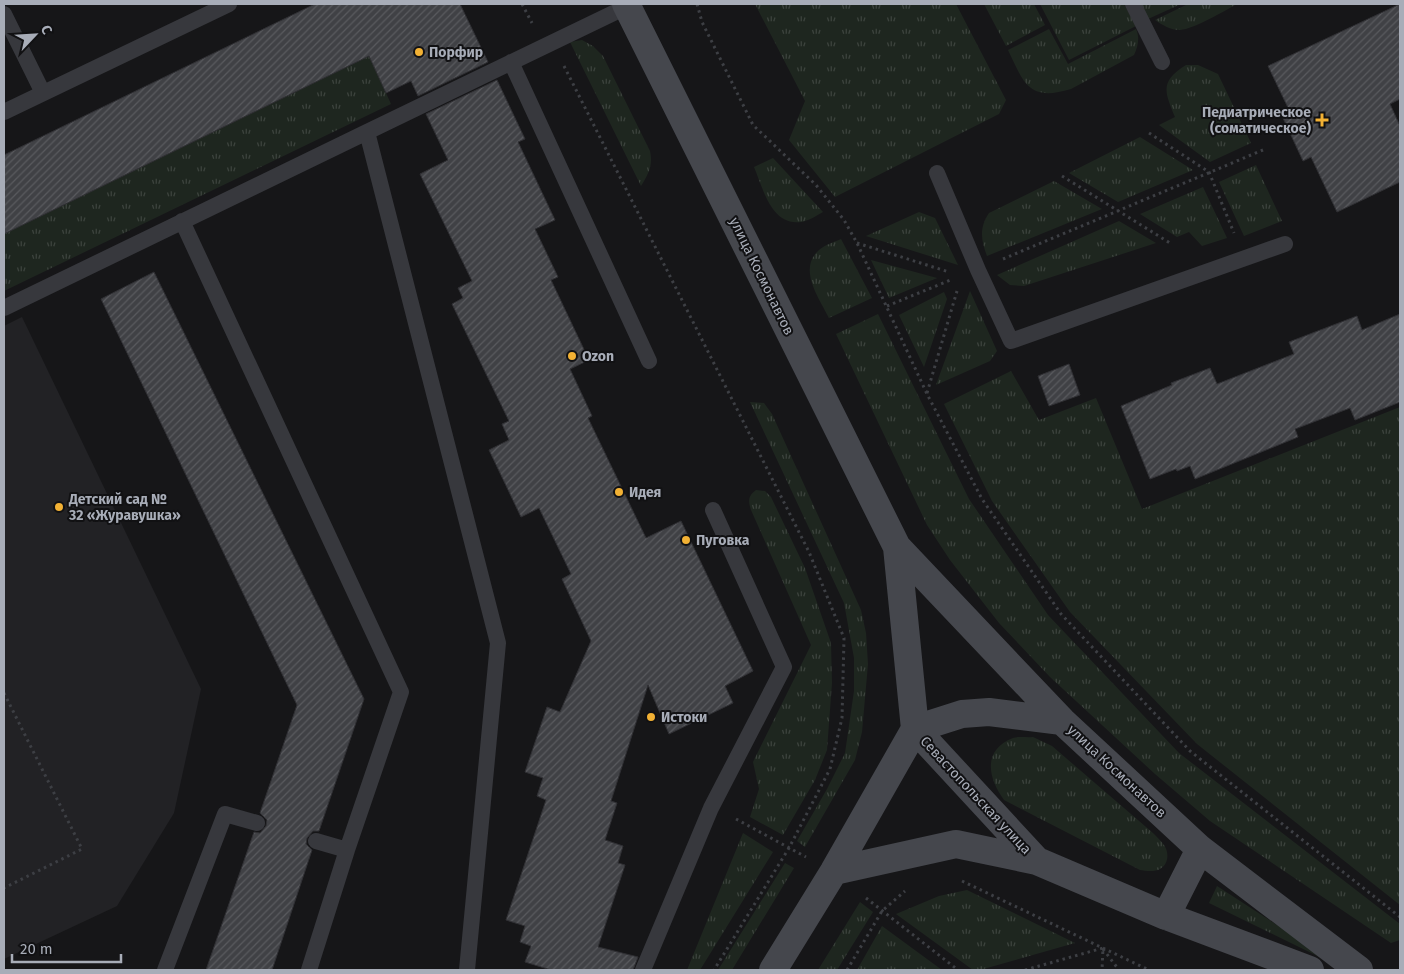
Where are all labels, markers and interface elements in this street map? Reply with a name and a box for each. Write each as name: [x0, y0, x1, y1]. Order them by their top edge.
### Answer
north arrow: [10, 10, 60, 60]
text: С: [37, 22, 56, 37]
place label: Порфир: [429, 44, 483, 61]
marker: Порфир: [413, 46, 425, 58]
place label: Педиатрическое (соматическое): [1202, 104, 1311, 137]
marker: Педиатрическое (соматическое): [1315, 113, 1329, 127]
street label: улица Космонавтов: [726, 215, 797, 338]
place label: Ozon: [582, 348, 614, 365]
marker: Ozon: [566, 350, 578, 362]
place label: Идея: [629, 484, 661, 501]
marker: Идея: [613, 486, 625, 498]
place label: Детский сад № 32 «Журавушка»: [68, 491, 181, 524]
marker: Детский сад № 32 «Журавушка»: [53, 501, 65, 513]
place label: Пуговка: [696, 532, 750, 549]
marker: Пуговка: [680, 534, 692, 546]
place label: Истоки: [661, 709, 707, 726]
marker: Истоки: [645, 711, 657, 723]
street label: улица Космонавтов: [1064, 721, 1170, 822]
street label: Севастопольская улица: [917, 733, 1035, 858]
scale bar: [12, 932, 121, 964]
text: 20 m: [20, 940, 53, 958]

